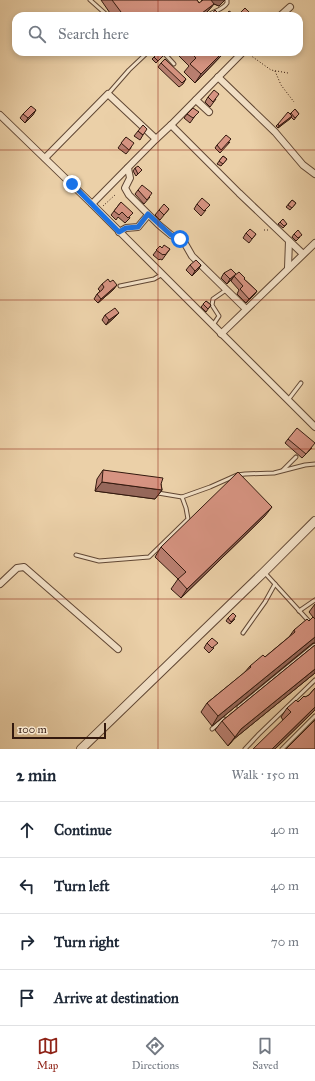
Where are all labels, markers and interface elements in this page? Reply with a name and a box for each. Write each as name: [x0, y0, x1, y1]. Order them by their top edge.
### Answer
search box: [12, 12, 303, 56]
icon: search: [26, 23, 48, 45]
text: Search here: [58, 25, 129, 43]
route end: [63, 175, 81, 193]
route start: [171, 230, 189, 248]
scale bar: [12, 721, 106, 740]
text: 100 m: [18, 723, 47, 736]
text: 2 min: [16, 765, 56, 786]
text: Walk · 150 m: [231, 767, 299, 783]
icon: ahead: [16, 819, 38, 841]
text: Continue: [54, 821, 112, 839]
text: 40 m: [270, 822, 299, 838]
icon: left: [16, 875, 38, 897]
text: Turn left: [54, 877, 110, 895]
text: 40 m: [270, 878, 299, 894]
icon: right: [16, 931, 38, 953]
text: Turn right: [54, 933, 119, 951]
text: 70 m: [271, 934, 299, 950]
icon: arrive: [16, 987, 38, 1009]
text: Arrive at destination: [54, 989, 179, 1007]
tab: Map: [37, 1035, 59, 1072]
tab: Directions: [132, 1035, 179, 1072]
tab: Saved: [252, 1035, 278, 1072]

